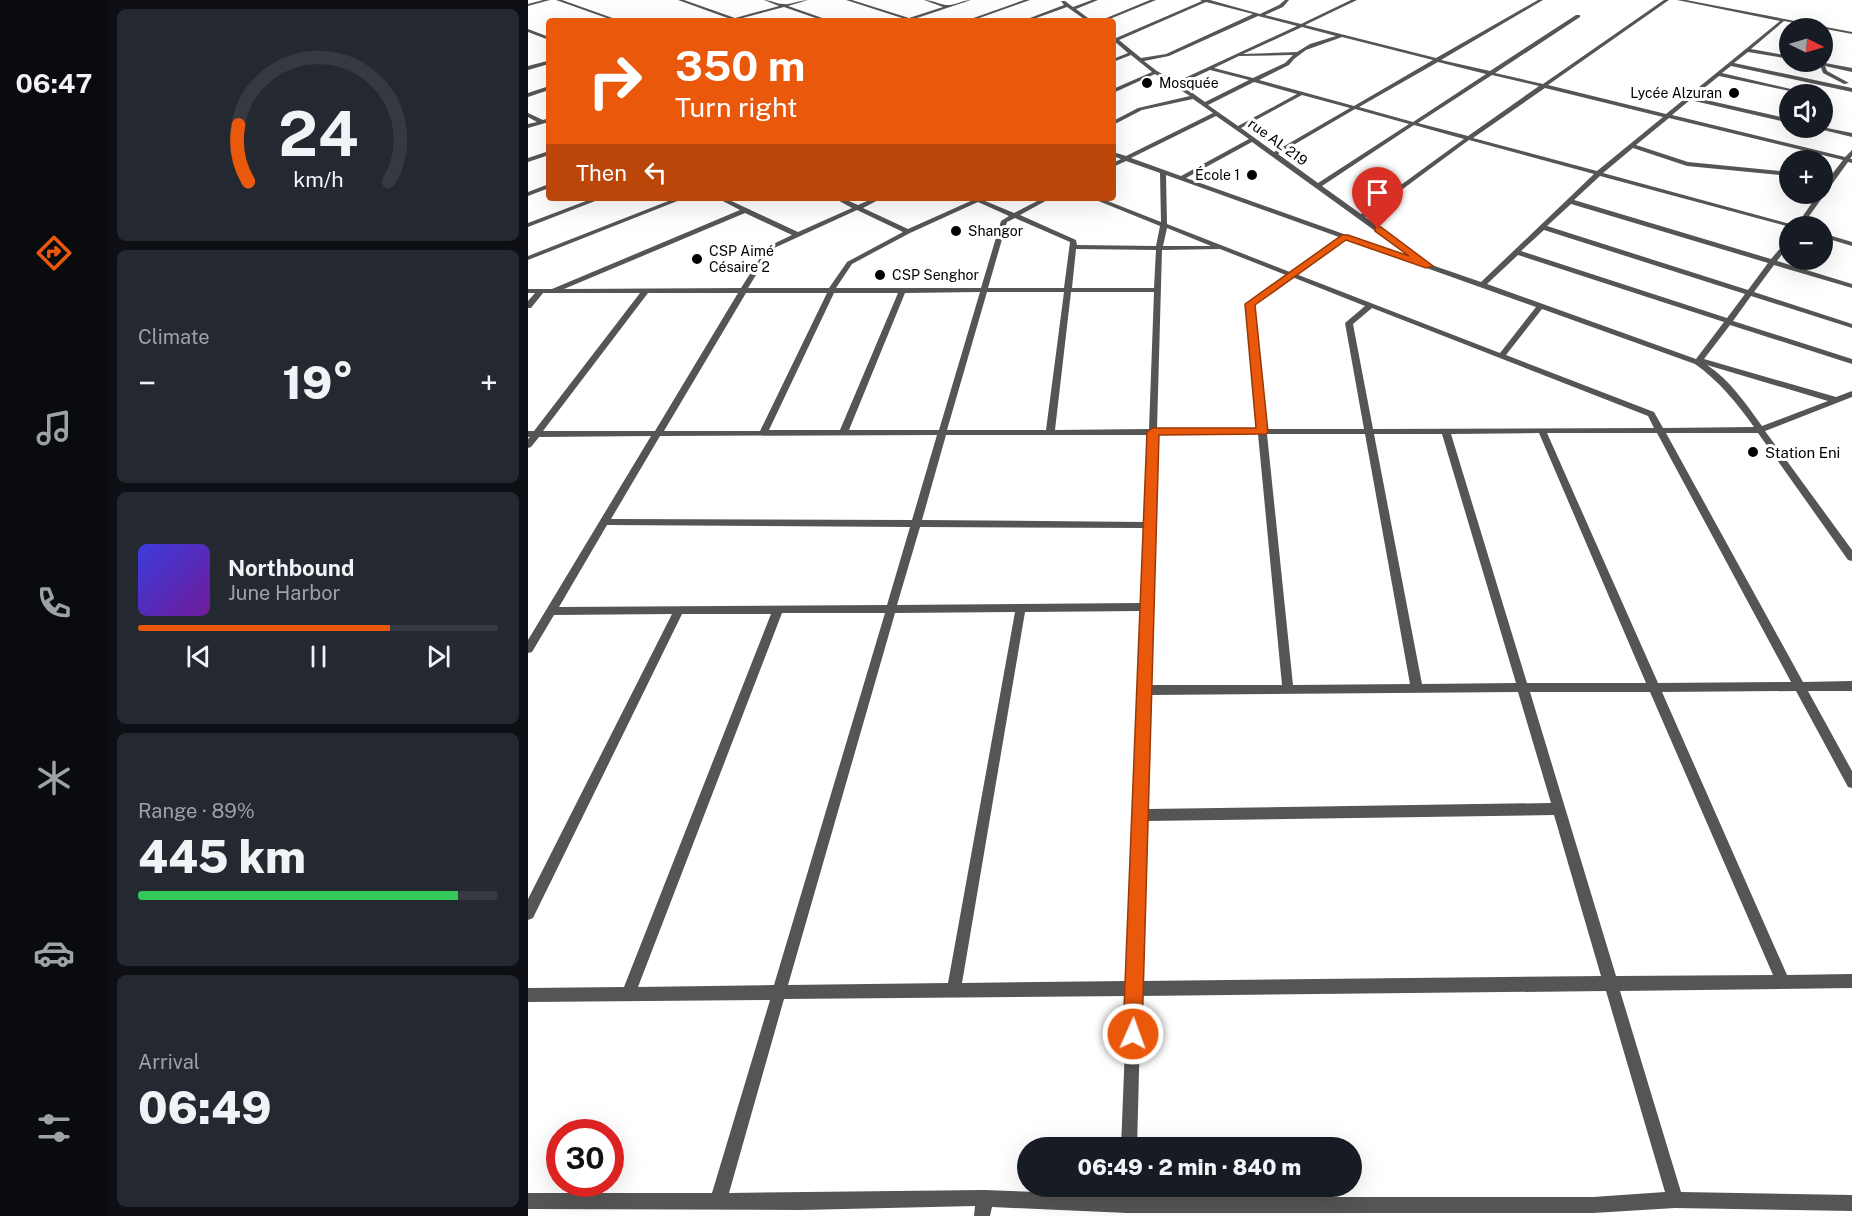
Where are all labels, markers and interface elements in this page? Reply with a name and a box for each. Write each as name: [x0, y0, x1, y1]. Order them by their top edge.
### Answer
north arrow: [1779, 18, 1833, 72]
map controls: [1779, 18, 1833, 270]
text: 350 m: [675, 41, 805, 90]
icon: right: [576, 42, 654, 120]
text: 06:47: [16, 67, 92, 99]
place label: Mosquée: [1159, 75, 1219, 91]
marker: Mosquée: [1140, 76, 1154, 90]
button: sound: [1779, 84, 1833, 138]
place label: Lycée Alzuran: [1630, 85, 1722, 101]
marker: Lycée Alzuran: [1727, 86, 1741, 100]
text: Turn right: [675, 91, 798, 123]
text: 24: [278, 97, 358, 170]
street label: rue AL 219: [1245, 115, 1311, 169]
button: +: [1779, 150, 1833, 204]
icon: left: [639, 156, 672, 189]
text: Then: [576, 160, 627, 186]
place label: École 1: [1195, 166, 1240, 183]
pin: [1352, 167, 1403, 229]
text: km/h: [293, 168, 343, 193]
marker: École 1: [1245, 168, 1259, 182]
icon: arrive: [1361, 176, 1394, 209]
button: −: [1779, 216, 1833, 270]
place label: Shangor: [968, 223, 1023, 239]
marker: Shangor: [949, 224, 963, 238]
icon: directions: [33, 232, 75, 274]
place label: CSP Aimé Césaire 2: [709, 243, 774, 275]
marker: CSP Aimé Césaire 2: [690, 252, 704, 266]
place label: CSP Senghor: [892, 267, 979, 283]
marker: CSP Senghor: [873, 268, 887, 282]
text: Climate: [138, 325, 210, 349]
text: 19°: [282, 356, 354, 409]
text: −: [138, 364, 156, 402]
text: +: [480, 364, 498, 402]
icon: music: [33, 407, 75, 449]
place label: Station Eni: [1765, 444, 1840, 461]
marker: Station Eni: [1746, 445, 1760, 459]
text: Northbound: [228, 555, 354, 581]
text: June Harbor: [228, 581, 340, 605]
icon: phone: [33, 582, 75, 624]
icon: previous: [182, 640, 215, 673]
icon: pause: [302, 640, 335, 673]
icon: next: [422, 640, 455, 673]
icon: climate: [33, 757, 75, 799]
text: Range · 89%: [138, 799, 255, 823]
text: 445 km: [138, 830, 306, 883]
icon: car: [33, 932, 75, 974]
position arrow: [1101, 1002, 1165, 1066]
text: Arrival: [138, 1050, 200, 1074]
text: 06:49: [138, 1081, 272, 1134]
icon: filters: [33, 1107, 75, 1149]
speed limit sign: 30: [546, 1119, 624, 1197]
text: 06:49 · 2 min · 840 m: [1078, 1154, 1301, 1180]

